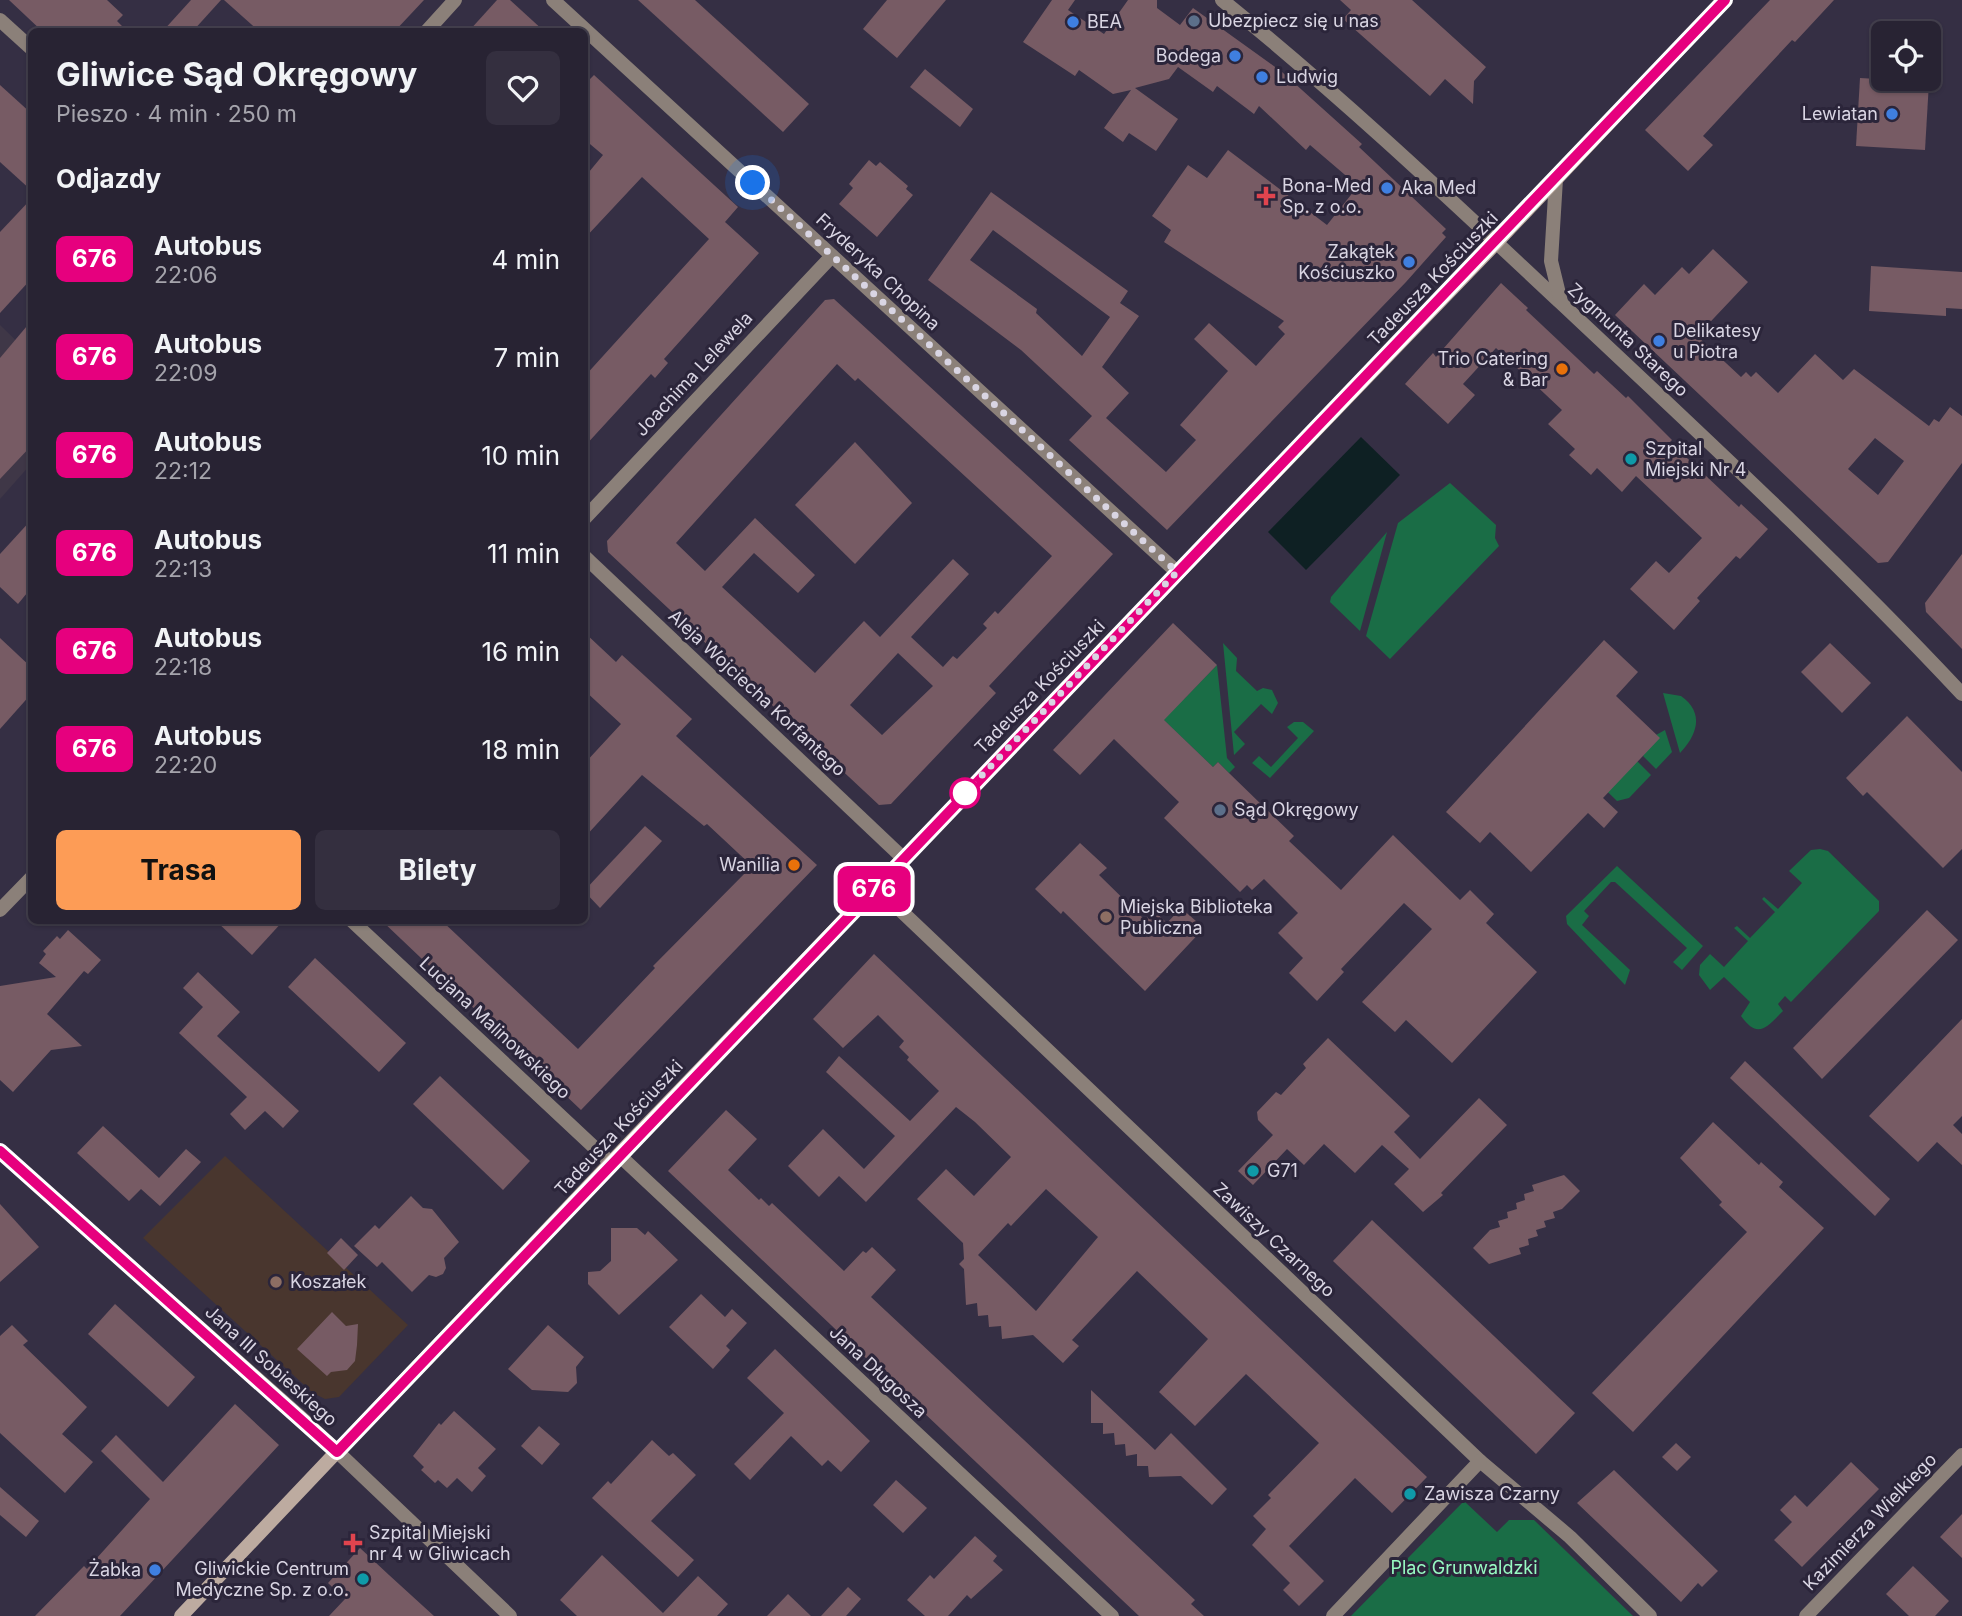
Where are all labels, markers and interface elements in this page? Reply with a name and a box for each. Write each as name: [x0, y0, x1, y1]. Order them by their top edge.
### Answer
place label: Ubezpiecz się u nas: [1208, 10, 1379, 31]
place label: BEA: [1087, 11, 1122, 32]
marker: Ubezpiecz się u nas: [1186, 13, 1202, 29]
marker: BEA: [1065, 14, 1081, 30]
map controls: [1871, 21, 1941, 91]
button: locate: [1871, 21, 1941, 91]
place label: Bodega: [1156, 45, 1221, 66]
marker: Bodega: [1227, 48, 1243, 64]
button: heart: [486, 51, 560, 125]
text: Gliwice Sąd Okręgowy: [56, 54, 417, 94]
place label: Ludwig: [1276, 66, 1338, 87]
marker: Ludwig: [1254, 69, 1270, 85]
text: Pieszo · 4 min · 250 m: [56, 100, 297, 128]
place label: Lewiatan: [1802, 103, 1878, 124]
marker: Lewiatan: [1884, 106, 1900, 122]
text: Odjazdy: [56, 163, 161, 194]
your location: [735, 165, 770, 200]
place label: Bona-Med Sp. z o.o.: [1282, 175, 1371, 217]
place label: Aka Med: [1401, 177, 1476, 198]
marker: Aka Med: [1379, 180, 1395, 196]
marker: Bona-Med Sp. z o.o.: [1256, 186, 1276, 206]
street label: Tadeusza Kościuszki: [1363, 207, 1502, 350]
street label: Fryderyka Chopina: [812, 209, 945, 334]
text: Autobus: [154, 230, 262, 261]
place label: Zakątek Kościuszko: [1298, 241, 1395, 283]
text: 676: [72, 244, 117, 273]
text: 4 min: [491, 244, 560, 275]
marker: Zakątek Kościuszko: [1401, 254, 1417, 270]
text: 22:06: [154, 261, 217, 289]
street label: Zygmunta Starego: [1564, 278, 1693, 401]
street label: Joachima Lelewela: [631, 307, 757, 440]
place label: Delikatesy u Piotra: [1673, 320, 1761, 362]
text: Autobus: [154, 328, 262, 359]
marker: Delikatesy u Piotra: [1651, 333, 1667, 349]
text: 676: [72, 342, 117, 371]
text: 7 min: [494, 342, 560, 373]
place label: Trio Catering & Bar: [1438, 348, 1548, 390]
text: 22:09: [154, 359, 217, 387]
marker: Trio Catering & Bar: [1554, 361, 1570, 377]
text: Autobus: [154, 426, 262, 457]
place label: Szpital Miejski Nr 4: [1645, 438, 1746, 480]
text: 676: [72, 440, 117, 469]
text: 10 min: [481, 440, 560, 471]
marker: Szpital Miejski Nr 4: [1623, 451, 1639, 467]
text: 22:12: [154, 457, 212, 485]
text: Autobus: [154, 524, 262, 555]
text: 676: [72, 538, 117, 567]
text: 11 min: [487, 538, 560, 569]
text: 22:13: [154, 555, 212, 583]
street label: Aleja Wojciecha Korfantego: [664, 605, 850, 780]
street label: Tadeusza Kościuszki: [970, 615, 1109, 758]
text: Autobus: [154, 622, 262, 653]
text: 676: [72, 636, 117, 665]
text: 16 min: [482, 636, 560, 667]
text: 22:18: [154, 653, 212, 681]
text: Autobus: [154, 720, 262, 751]
text: 676: [72, 734, 117, 763]
text: 18 min: [482, 734, 560, 765]
text: 22:20: [154, 751, 217, 779]
unlabelled marker: [950, 778, 980, 808]
place label: Sąd Okręgowy: [1234, 799, 1359, 820]
marker: Sąd Okręgowy: [1212, 802, 1228, 818]
button: Trasa: [56, 830, 301, 910]
button: Bilety: [315, 830, 560, 910]
place label: Wanilia: [719, 854, 780, 875]
marker: Wanilia: [786, 857, 802, 873]
line badge: 676: [834, 866, 914, 912]
text: 676: [852, 874, 896, 903]
place label: Miejska Biblioteka Publiczna: [1120, 896, 1273, 938]
marker: Miejska Biblioteka Publiczna: [1098, 909, 1114, 925]
street label: Lucjana Malinowskiego: [416, 952, 575, 1103]
street label: Tadeusza Kościuszki: [550, 1055, 687, 1200]
place label: G71: [1267, 1160, 1298, 1181]
marker: G71: [1245, 1163, 1261, 1179]
street label: Zawiszy Czarnego: [1209, 1178, 1339, 1301]
place label: Koszałek: [290, 1271, 367, 1292]
marker: Koszałek: [268, 1274, 284, 1290]
street label: Jana III Sobieskiego: [201, 1301, 342, 1430]
street label: Jana Długosza: [825, 1321, 931, 1422]
street label: Kazimierza Wielkiego: [1799, 1449, 1941, 1595]
place label: Zawisza Czarny: [1424, 1483, 1560, 1504]
marker: Zawisza Czarny: [1402, 1486, 1418, 1502]
place label: Szpital Miejski nr 4 w Gliwicach: [369, 1522, 511, 1564]
marker: Szpital Miejski nr 4 w Gliwicach: [343, 1533, 363, 1553]
park label: Plac Grunwaldzki: [1390, 1557, 1538, 1578]
place label: Żabka: [89, 1558, 141, 1580]
place label: Gliwickie Centrum Medyczne Sp. z o.o.: [175, 1558, 349, 1600]
marker: Żabka: [147, 1562, 163, 1578]
marker: Gliwickie Centrum Medyczne Sp. z o.o.: [355, 1571, 371, 1587]

